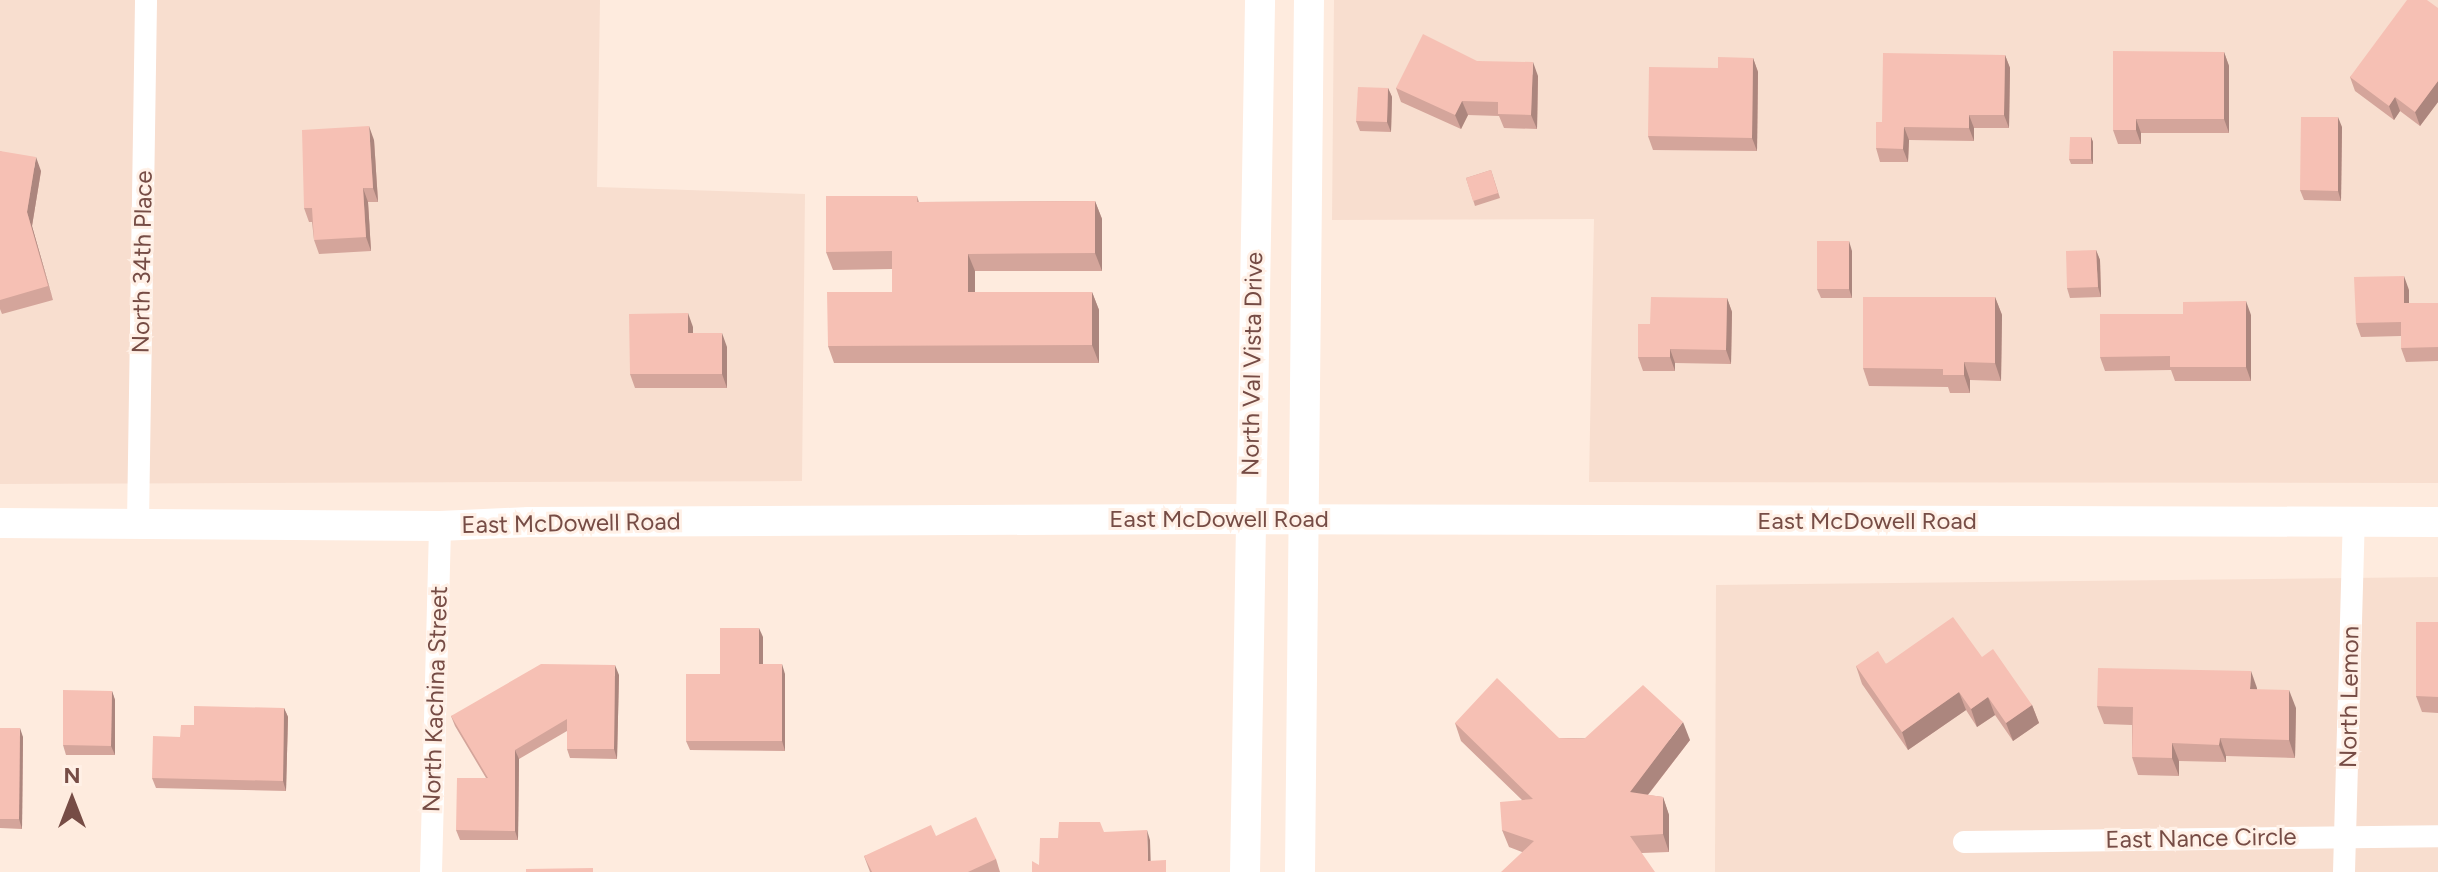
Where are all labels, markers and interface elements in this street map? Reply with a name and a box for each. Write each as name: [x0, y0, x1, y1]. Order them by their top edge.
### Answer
street label: North 34th Place: [126, 170, 158, 354]
street label: North Val Vista Drive: [1236, 252, 1268, 476]
street label: East McDowell Road: [1109, 505, 1329, 533]
street label: East McDowell Road: [461, 507, 681, 539]
street label: East McDowell Road: [1757, 507, 1977, 535]
street label: North Kachina Street: [417, 585, 453, 813]
street label: North Lemon: [2333, 626, 2365, 768]
north arrow: [32, 760, 112, 840]
text: N: [63, 762, 81, 789]
street label: East Nance Circle: [2105, 822, 2297, 854]

